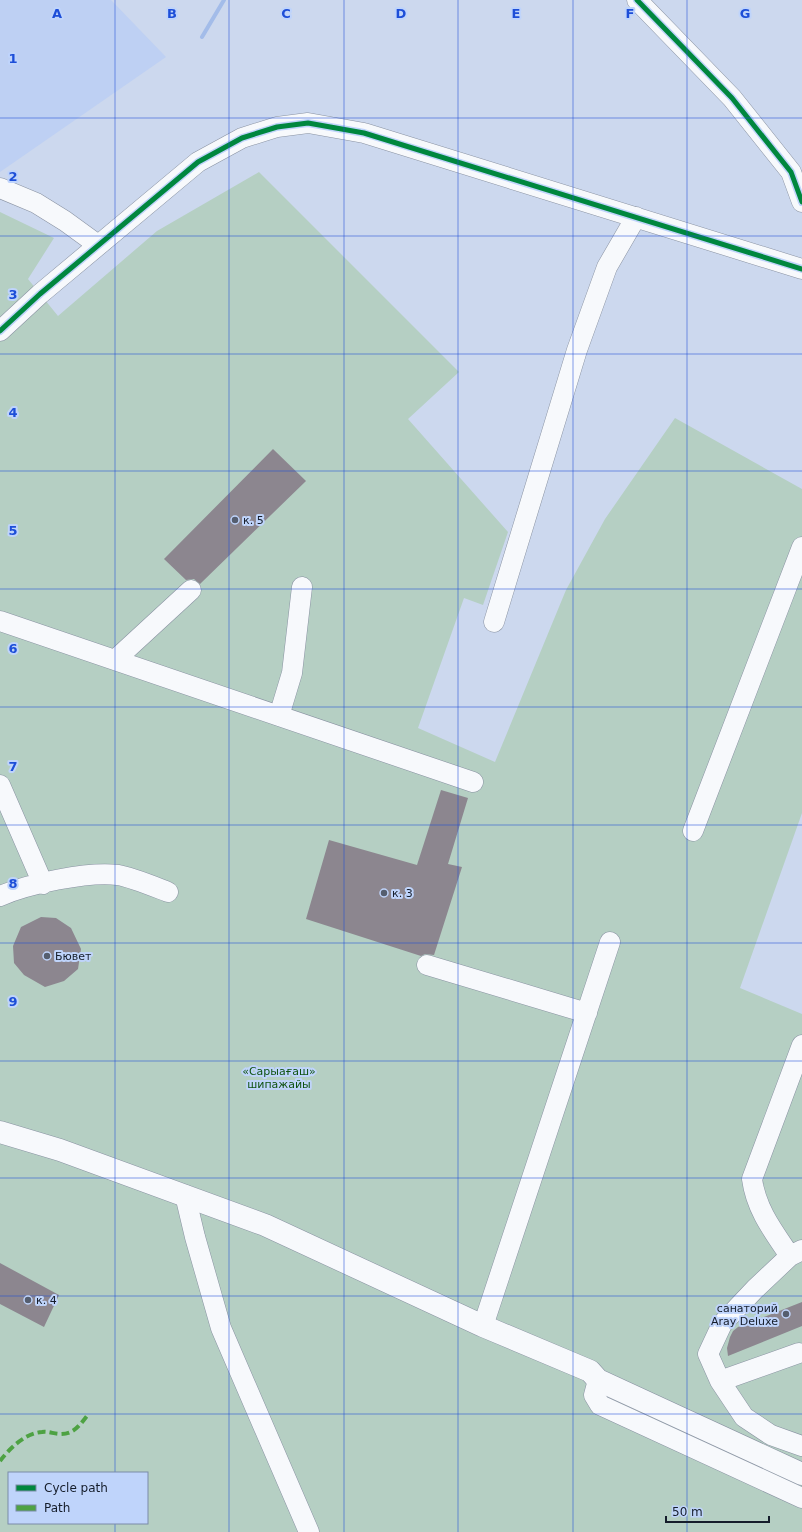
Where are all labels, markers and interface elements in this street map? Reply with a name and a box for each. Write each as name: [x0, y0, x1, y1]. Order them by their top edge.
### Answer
text: A: [52, 6, 62, 21]
text: B: [167, 6, 177, 21]
text: C: [281, 6, 291, 21]
text: D: [396, 6, 407, 21]
text: E: [512, 6, 520, 21]
text: F: [626, 6, 634, 21]
text: G: [740, 6, 750, 21]
text: 1: [8, 51, 18, 66]
text: 2: [8, 169, 18, 184]
text: 3: [8, 287, 18, 302]
text: 4: [8, 405, 18, 420]
place label: к. 5: [243, 514, 264, 527]
marker: к. 5: [230, 515, 240, 525]
text: 5: [8, 523, 18, 538]
text: 6: [8, 641, 18, 656]
text: 7: [8, 759, 18, 774]
text: 8: [8, 876, 18, 891]
place label: к. 3: [392, 887, 413, 900]
marker: к. 3: [379, 888, 389, 898]
place label: Бювет: [55, 950, 92, 963]
marker: Бювет: [42, 951, 52, 961]
text: 9: [8, 994, 18, 1009]
park label: «Сарыағаш» шипажайы: [242, 1065, 316, 1091]
place label: к. 4: [36, 1294, 57, 1307]
marker: к. 4: [23, 1295, 33, 1305]
place label: санаторий Aray Deluxe: [711, 1302, 778, 1328]
marker: санаторий Aray Deluxe: [781, 1309, 791, 1319]
legend: [8, 1472, 148, 1524]
text: Cycle path: [44, 1481, 108, 1495]
scale bar: [666, 1498, 769, 1524]
text: Path: [44, 1501, 70, 1515]
text: 50 m: [672, 1505, 703, 1519]

